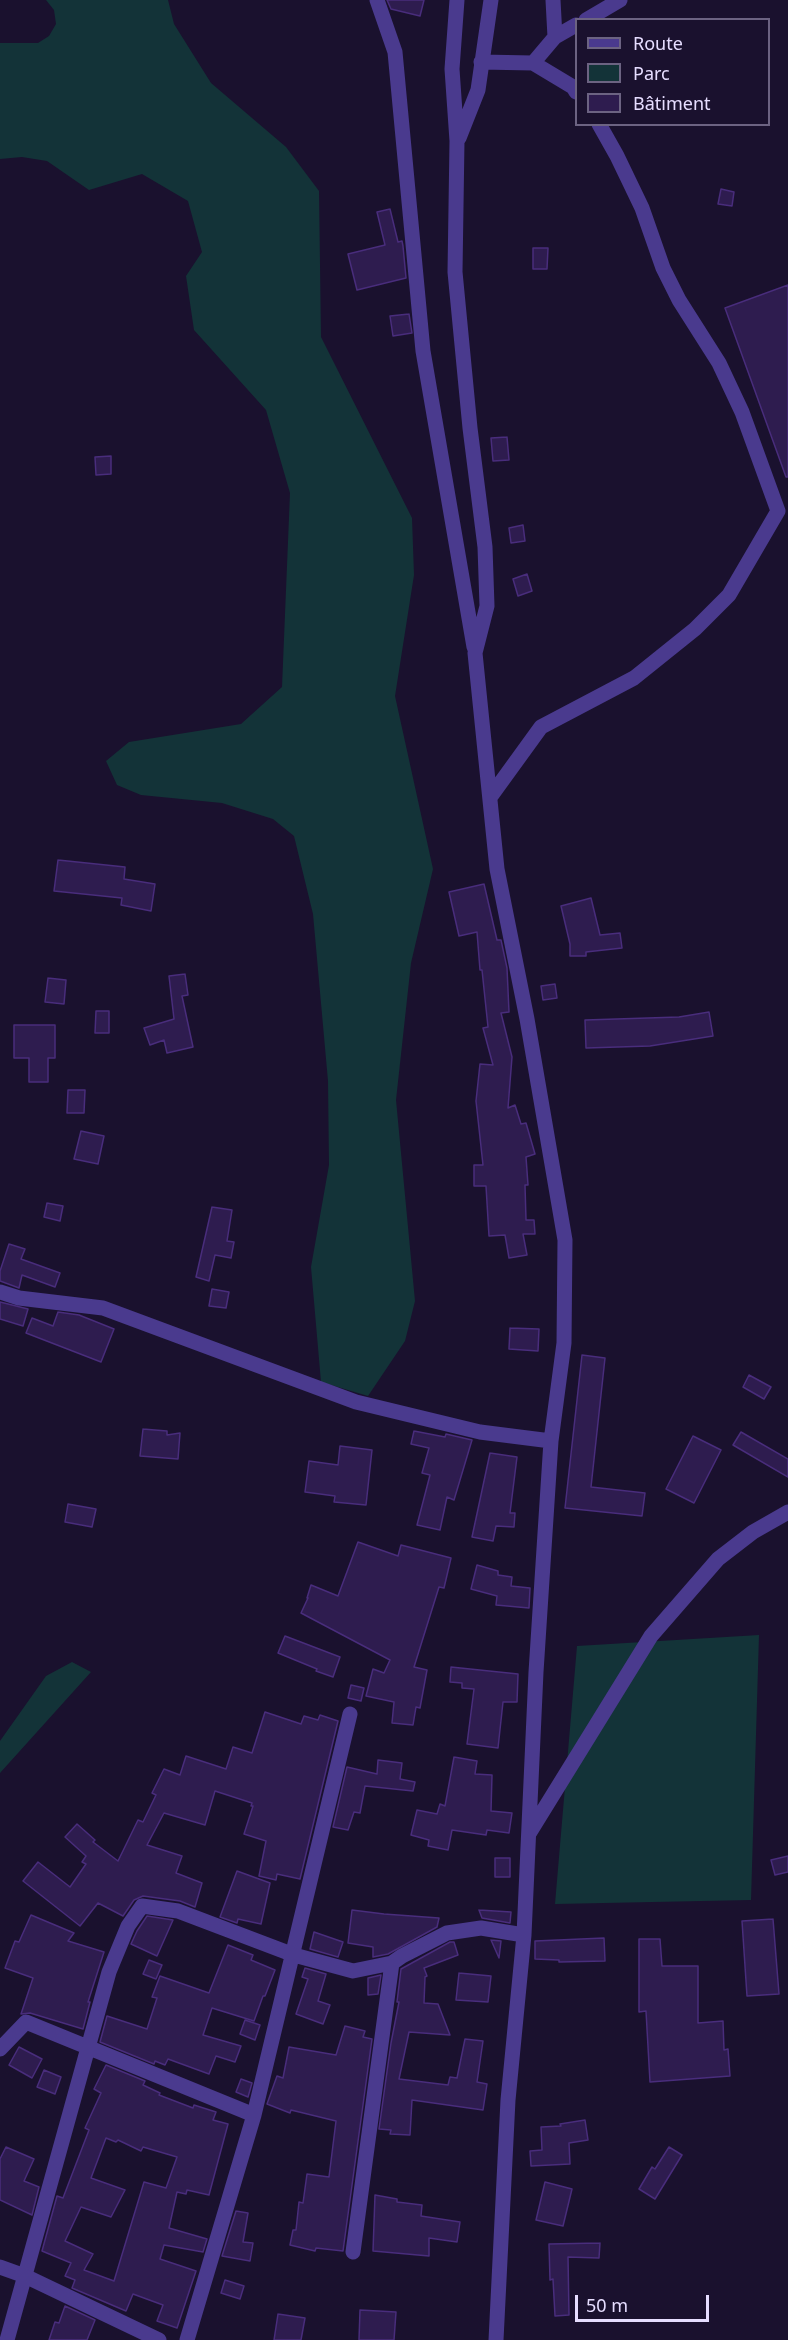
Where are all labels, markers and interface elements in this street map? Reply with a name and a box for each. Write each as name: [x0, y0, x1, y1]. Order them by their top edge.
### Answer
legend: [575, 18, 770, 126]
text: Route: [633, 31, 683, 55]
text: Parc: [633, 61, 670, 85]
text: Bâtiment: [633, 91, 711, 115]
scale bar: [578, 2283, 712, 2321]
text: 50 m: [586, 2293, 628, 2317]

